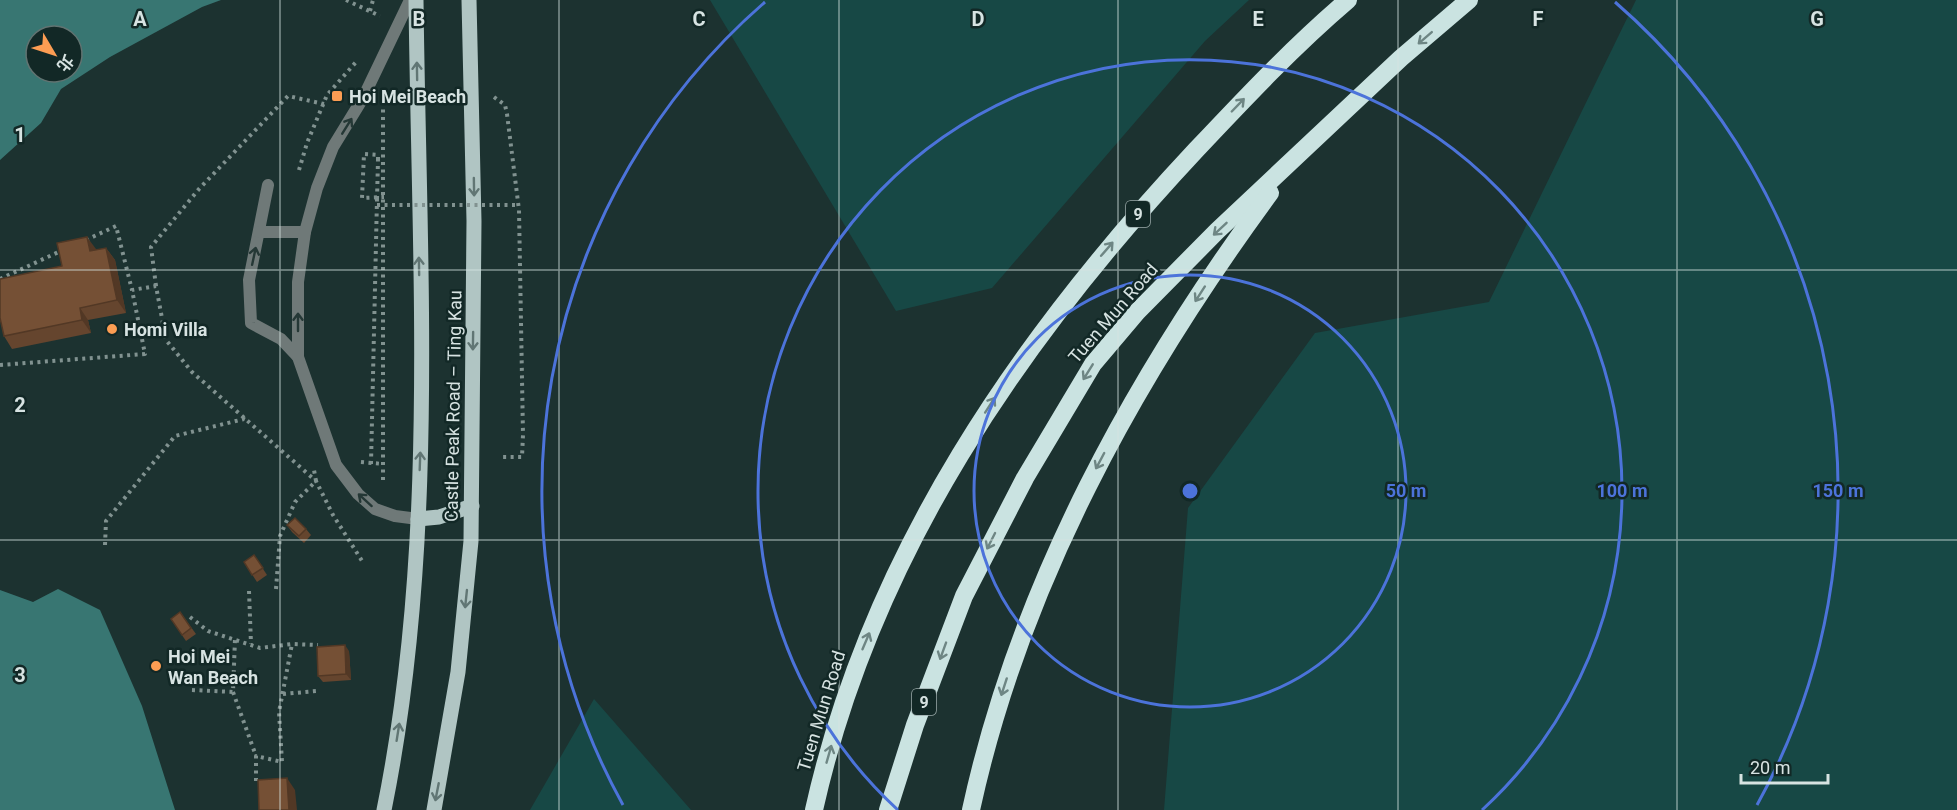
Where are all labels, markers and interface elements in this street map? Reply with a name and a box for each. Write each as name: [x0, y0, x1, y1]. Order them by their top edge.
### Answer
text: A: [133, 7, 147, 31]
text: B: [413, 7, 425, 31]
text: C: [692, 7, 706, 31]
text: D: [972, 7, 985, 31]
text: E: [1252, 7, 1264, 31]
text: F: [1533, 7, 1544, 31]
text: G: [1810, 7, 1824, 31]
north arrow: [24, 24, 84, 84]
one-way arrow: [1418, 31, 1433, 45]
text: 北: [53, 51, 78, 75]
one-way arrow: [411, 61, 423, 81]
place label: Hoi Mei Beach: [349, 86, 466, 107]
marker: Hoi Mei Beach: [330, 89, 344, 103]
one-way arrow: [1231, 98, 1246, 113]
one-way arrow: [341, 118, 353, 135]
text: 1: [14, 123, 26, 147]
one-way arrow: [468, 176, 480, 196]
road number: 9: [1126, 201, 1150, 227]
one-way arrow: [1213, 221, 1228, 235]
one-way arrow: [1100, 242, 1114, 257]
one-way arrow: [248, 247, 260, 266]
one-way arrow: [413, 256, 425, 276]
street label: Tuen Mun Road: [1064, 259, 1162, 367]
one-way arrow: [1194, 285, 1206, 302]
street label: Castle Peak Road – Ting Kau: [440, 290, 466, 522]
one-way arrow: [292, 312, 304, 332]
place label: Homi Villa: [124, 319, 208, 340]
marker: Homi Villa: [105, 322, 119, 336]
one-way arrow: [467, 330, 479, 350]
one-way arrow: [1082, 363, 1094, 380]
text: 2: [14, 393, 26, 417]
one-way arrow: [984, 397, 997, 414]
one-way arrow: [414, 451, 425, 471]
one-way arrow: [1094, 452, 1105, 470]
text: 50 m: [1386, 480, 1426, 501]
text: 100 m: [1596, 480, 1648, 501]
text: 150 m: [1812, 480, 1864, 501]
centre of rings: [1180, 481, 1200, 501]
one-way arrow: [357, 493, 372, 507]
one-way arrow: [984, 531, 996, 549]
one-way arrow: [460, 589, 471, 609]
one-way arrow: [862, 632, 873, 650]
one-way arrow: [936, 641, 947, 660]
place label: Hoi Mei Wan Beach: [168, 646, 258, 688]
street label: Tuen Mun Road: [793, 648, 849, 774]
marker: Hoi Mei Wan Beach: [149, 659, 163, 673]
text: 3: [14, 663, 26, 687]
one-way arrow: [998, 677, 1009, 696]
road number: 9: [912, 689, 936, 715]
one-way arrow: [393, 722, 404, 742]
one-way arrow: [824, 744, 835, 763]
scale bar: [1741, 747, 1828, 785]
text: 20 m: [1750, 757, 1790, 778]
one-way arrow: [431, 782, 442, 802]

